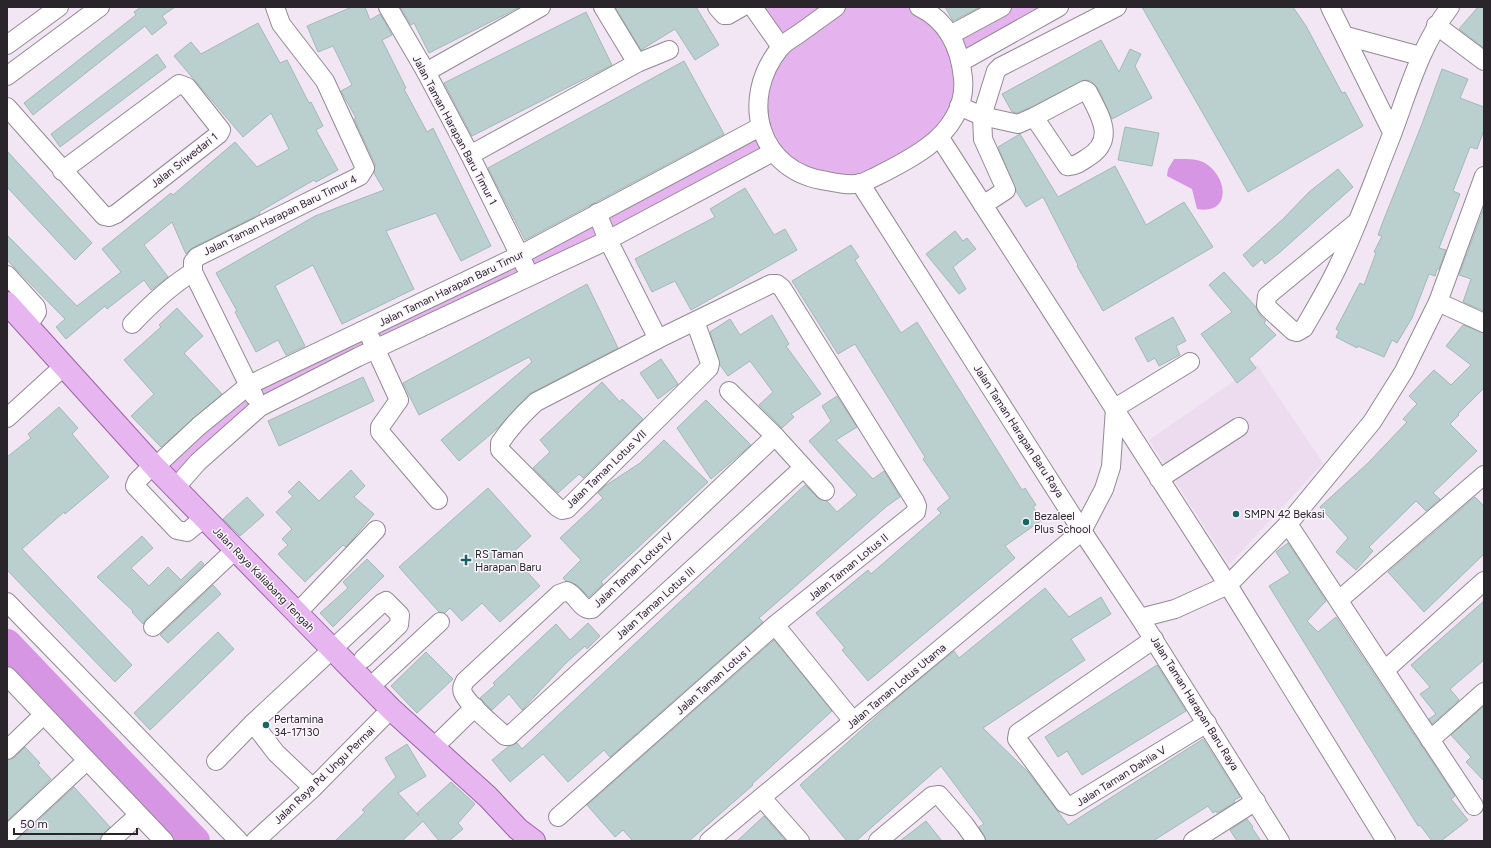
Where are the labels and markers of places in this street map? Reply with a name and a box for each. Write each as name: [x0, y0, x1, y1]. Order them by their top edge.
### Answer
place label: SMPN 42 Bekasi: [1244, 508, 1325, 521]
marker: SMPN 42 Bekasi: [1231, 509, 1241, 519]
place label: Bezaleel Plus School: [1034, 510, 1091, 536]
marker: Bezaleel Plus School: [1021, 517, 1031, 527]
place label: RS Taman Harapan Baru: [475, 548, 541, 574]
marker: RS Taman Harapan Baru: [460, 554, 472, 566]
place label: Pertamina 34-17130: [274, 713, 323, 739]
marker: Pertamina 34-17130: [261, 720, 271, 730]

